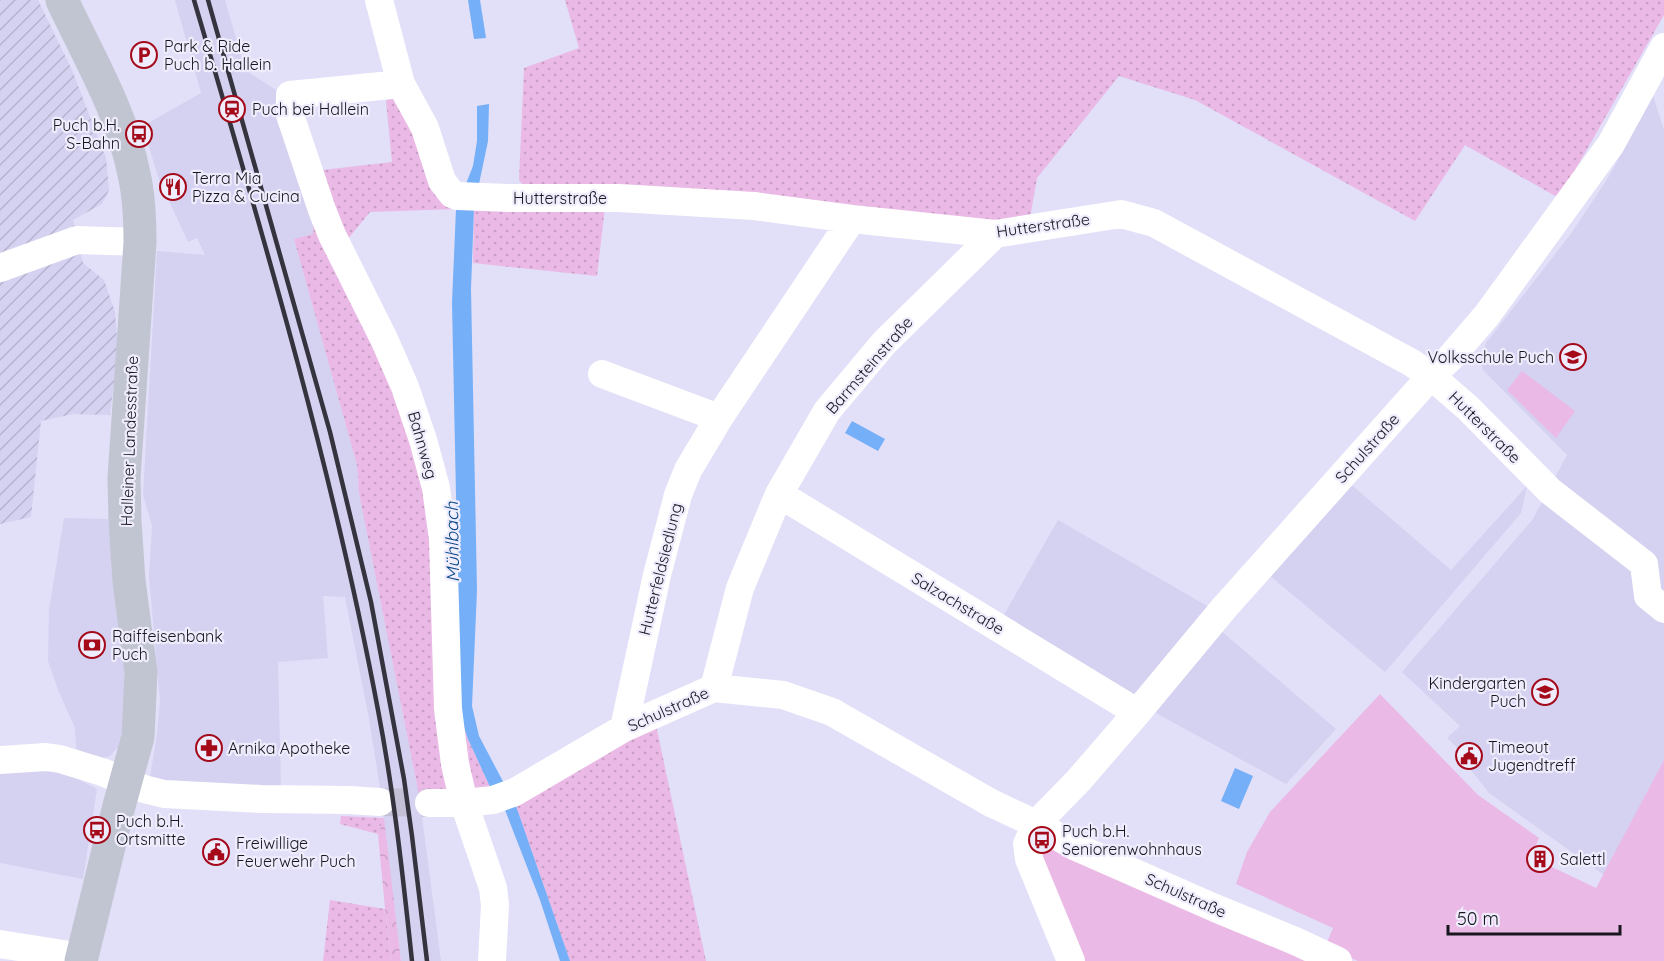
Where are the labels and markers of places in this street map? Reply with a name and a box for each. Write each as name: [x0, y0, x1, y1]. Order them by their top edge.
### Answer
place label: Park & Ride Puch b. Hallein: [164, 36, 271, 74]
parking icon: Park & Ride Puch b. Hallein: [129, 40, 159, 70]
station icon: Puch bei Hallein: [217, 94, 247, 124]
place label: Puch bei Hallein: [252, 99, 369, 119]
place label: Puch b.H. S-Bahn: [53, 115, 120, 153]
bus stop icon: Puch b.H. S-Bahn: [124, 119, 154, 149]
place label: Terra Mia Pizza & Cucina: [192, 168, 300, 206]
restaurant icon: Terra Mia Pizza & Cucina: [158, 172, 188, 202]
school or university icon: Volksschule Puch: [1558, 342, 1588, 372]
place label: Volksschule Puch: [1428, 347, 1554, 367]
place label: Raiffeisenbank Puch: [112, 626, 223, 664]
bank icon: Raiffeisenbank Puch: [77, 630, 107, 660]
place label: Kindergarten Puch: [1428, 673, 1526, 711]
school or university icon: Kindergarten Puch: [1530, 677, 1560, 707]
pharmacy icon: Arnika Apotheke: [194, 733, 224, 763]
place label: Timeout Jugendtreff: [1488, 737, 1576, 775]
place label: Arnika Apotheke: [228, 738, 350, 758]
public building icon: Timeout Jugendtreff: [1454, 741, 1484, 771]
place label: Puch b.H. Ortsmitte: [116, 811, 186, 849]
bus stop icon: Puch b.H. Ortsmitte: [82, 815, 112, 845]
place label: Puch b.H. Seniorenwohnhaus: [1062, 821, 1202, 859]
bus stop icon: Puch b.H. Seniorenwohnhaus: [1027, 825, 1057, 855]
place label: Freiwillige Feuerwehr Puch: [236, 833, 356, 871]
public building icon: Freiwillige Feuerwehr Puch: [201, 837, 231, 867]
building icon: Salettl: [1525, 844, 1555, 874]
place label: Salettl: [1560, 849, 1606, 869]

